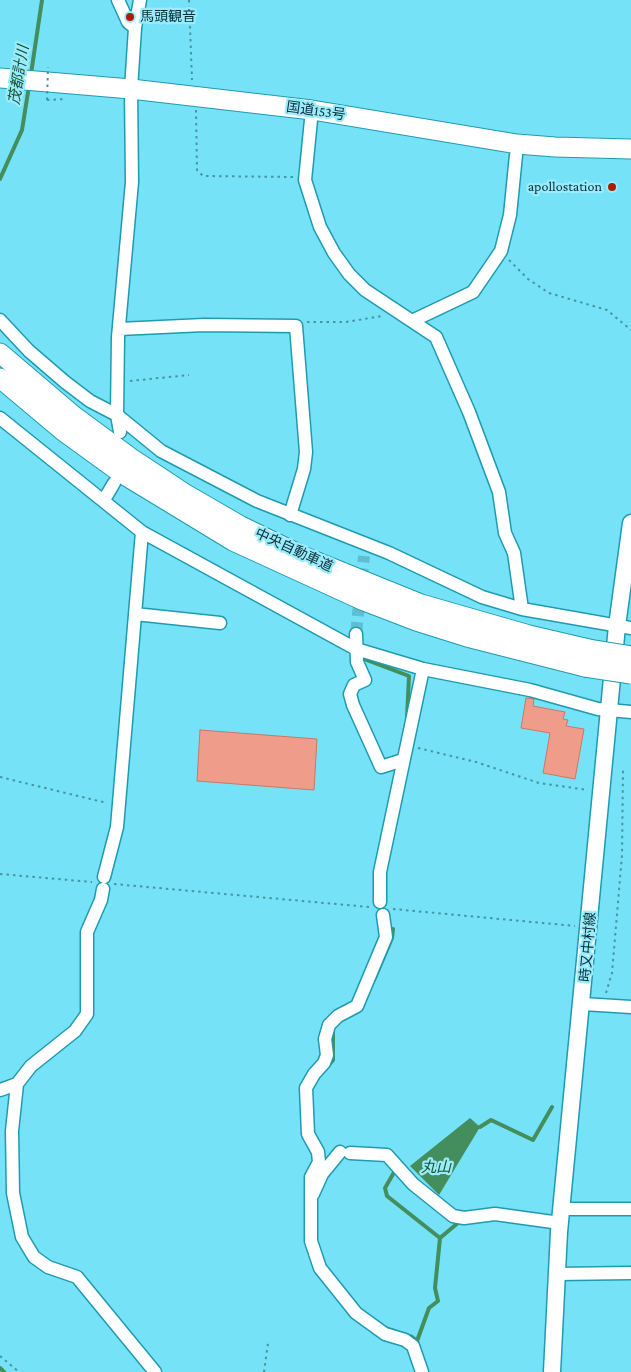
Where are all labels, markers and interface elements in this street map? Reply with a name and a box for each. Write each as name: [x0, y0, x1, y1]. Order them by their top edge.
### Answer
place label: 馬頭観音: [140, 9, 196, 25]
marker: 馬頭観音: [124, 11, 136, 23]
water label: 茂都計川: [5, 44, 33, 106]
street label: 国道153号: [285, 99, 347, 123]
place label: apollostation: [528, 179, 602, 195]
marker: apollostation: [606, 181, 618, 193]
street label: 中央自動車道: [252, 525, 336, 575]
street label: 時又中村線: [577, 911, 599, 983]
water label: 丸山: [421, 1158, 451, 1176]

